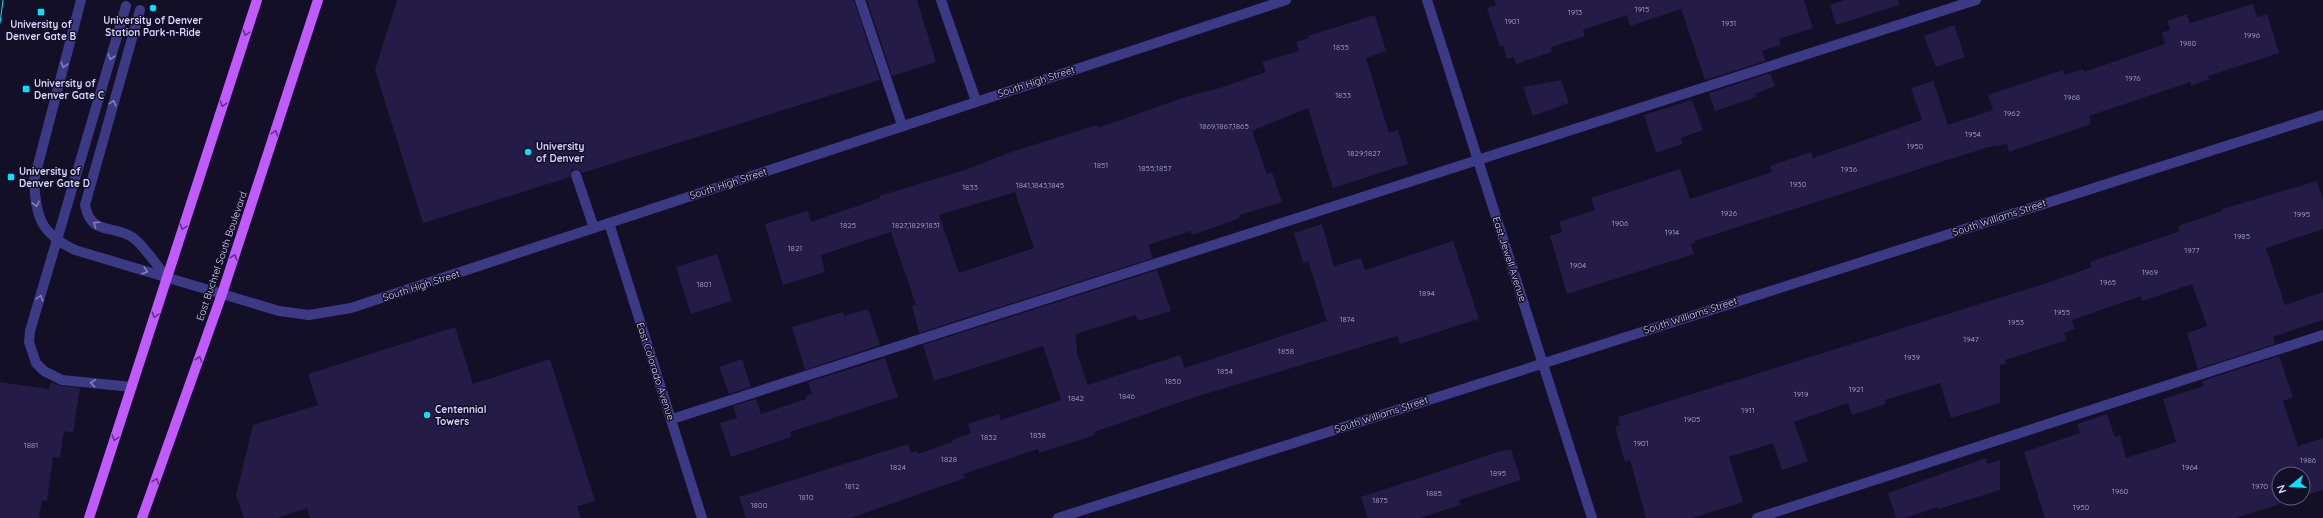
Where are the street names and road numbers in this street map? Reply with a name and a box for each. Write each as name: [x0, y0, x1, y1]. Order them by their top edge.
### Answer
street label: South High Street: [996, 63, 1077, 100]
street label: South High Street: [688, 165, 769, 202]
street label: East Buchtel South Boulevard: [193, 190, 250, 323]
street label: South Williams Street: [1951, 196, 2048, 239]
street label: East Jewell Avenue: [1490, 215, 1530, 304]
street label: South High Street: [381, 267, 462, 304]
street label: South Williams Street: [1642, 294, 1739, 337]
street label: East Colorado Avenue: [634, 321, 678, 422]
street label: South Williams Street: [1333, 393, 1430, 436]

